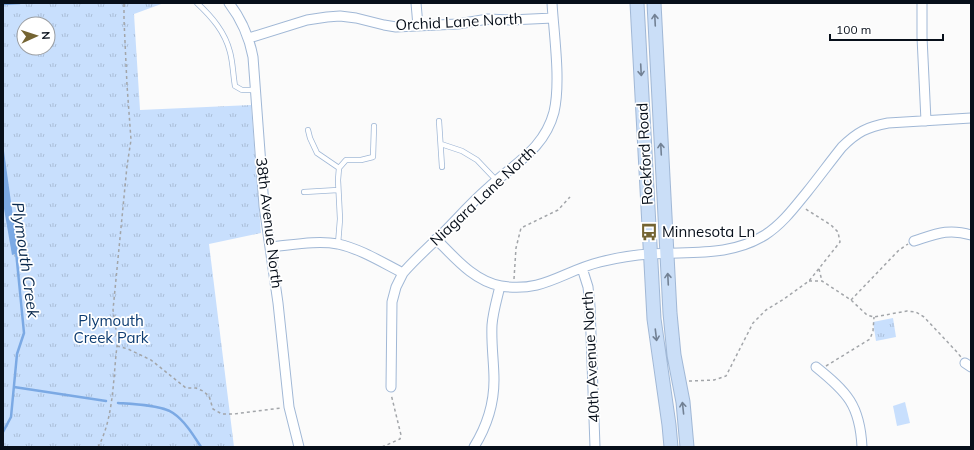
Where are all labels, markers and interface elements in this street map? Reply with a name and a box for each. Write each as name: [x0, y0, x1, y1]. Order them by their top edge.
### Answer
street label: Orchid Lane North: [395, 9, 523, 34]
one-way arrow: [651, 14, 658, 27]
north arrow: [16, 16, 56, 56]
scale bar: [830, 16, 943, 42]
text: 100 m: [836, 22, 871, 37]
text: N: [39, 31, 53, 40]
one-way arrow: [637, 63, 644, 76]
street label: Rockford Road: [632, 102, 657, 206]
street label: Niagara Lane North: [426, 142, 540, 250]
one-way arrow: [658, 143, 665, 156]
street label: 38th Avenue North: [252, 156, 287, 289]
water label: Plymouth Creek: [8, 201, 44, 320]
bus stop icon: Minnesota Ln: [639, 222, 659, 242]
place label: Minnesota Ln: [662, 222, 755, 241]
one-way arrow: [665, 273, 672, 286]
street label: 40th Avenue North: [578, 291, 603, 423]
park label: Plymouth Creek Park: [73, 311, 149, 347]
one-way arrow: [652, 328, 660, 341]
one-way arrow: [680, 402, 687, 415]

